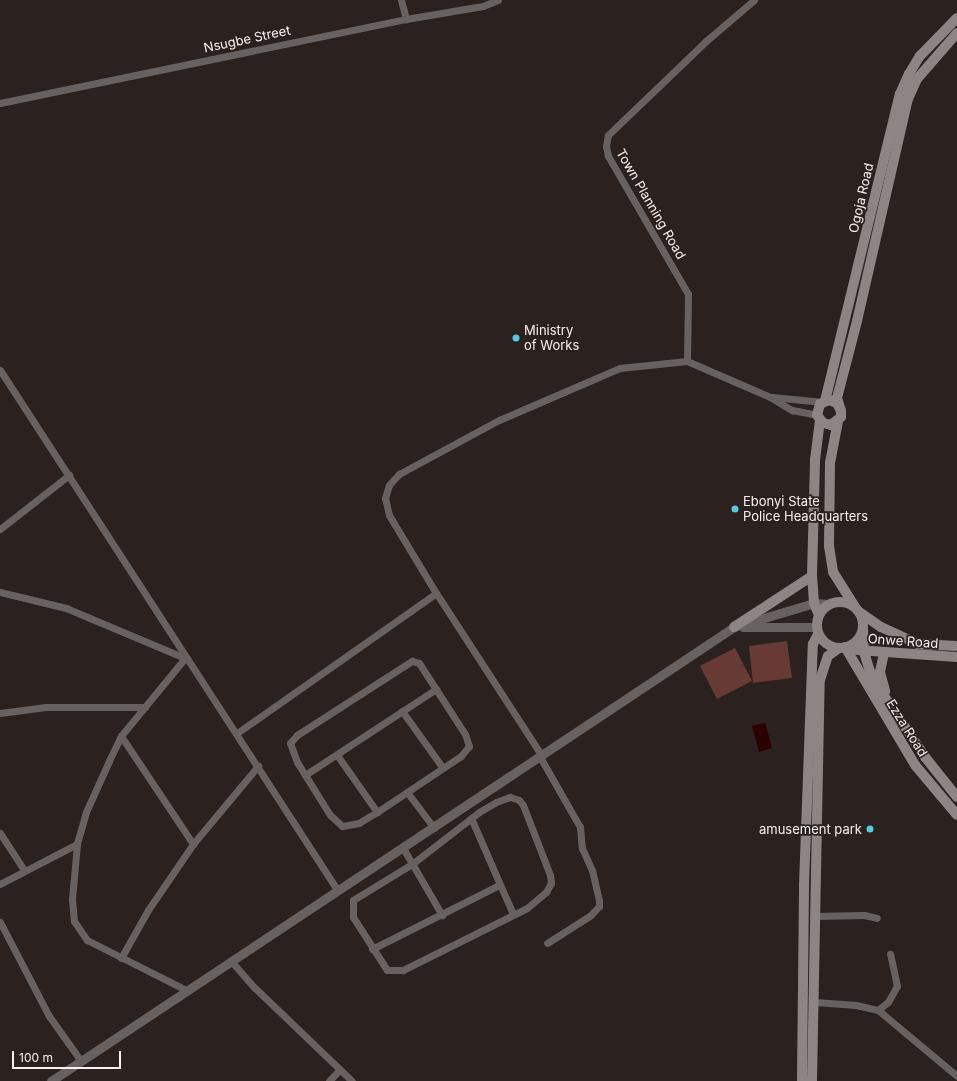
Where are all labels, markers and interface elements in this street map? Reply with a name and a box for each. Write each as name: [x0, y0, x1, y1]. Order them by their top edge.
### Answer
street label: Nsugbe Street: [202, 22, 292, 56]
street label: Town Planning Road: [613, 146, 689, 262]
street label: Ogoja Road: [845, 162, 877, 234]
place label: Ministry of Works: [524, 323, 579, 354]
marker: Ministry of Works: [511, 333, 521, 343]
place label: Ebonyi State Police Headquarters: [743, 494, 868, 525]
marker: Ebonyi State Police Headquarters: [730, 504, 740, 514]
street label: Onwe Road: [867, 631, 939, 651]
street label: Ezza Road: [883, 697, 931, 759]
place label: amusement park: [759, 821, 862, 837]
marker: amusement park: [865, 824, 875, 834]
scale bar: [14, 1043, 123, 1069]
text: 100 m: [19, 1050, 53, 1065]

